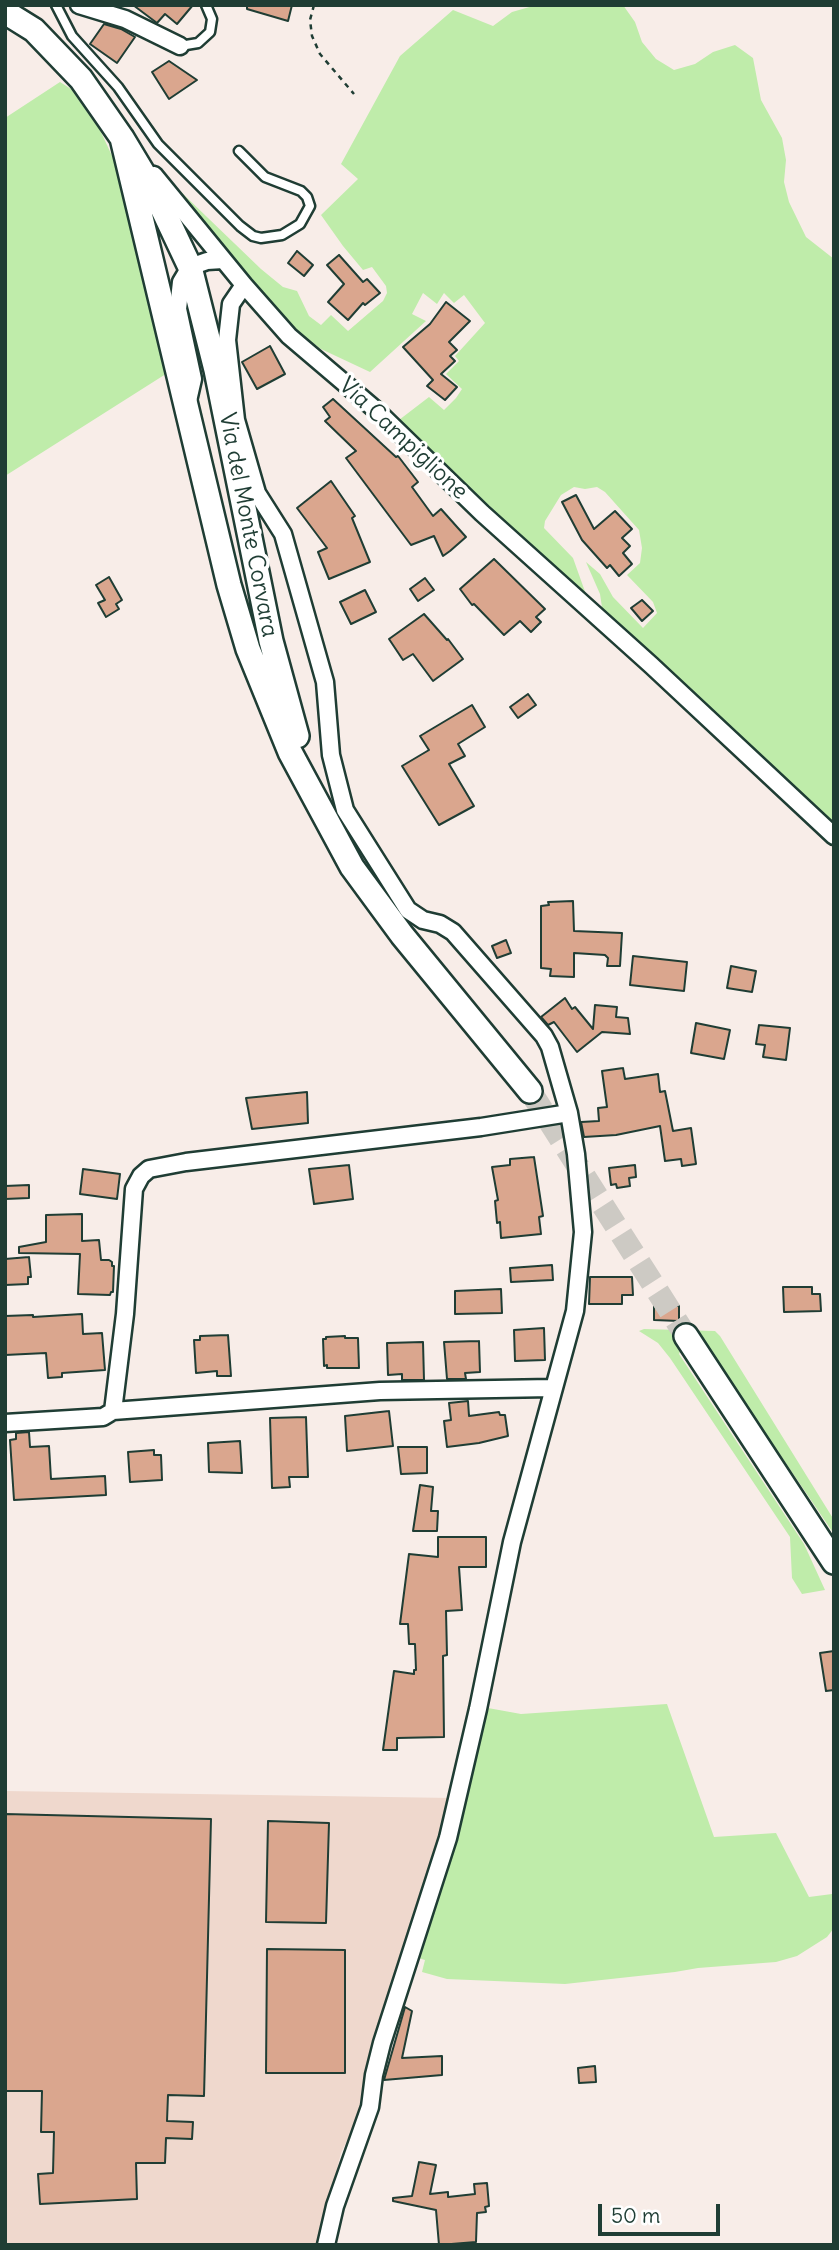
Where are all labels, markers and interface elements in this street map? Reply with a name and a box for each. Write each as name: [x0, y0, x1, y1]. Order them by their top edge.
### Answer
street label: Via Campiglione: [333, 372, 473, 506]
street label: Via del Monte Corvara: [213, 410, 283, 640]
scale bar: [601, 2190, 724, 2234]
text: 50 m: [611, 2202, 660, 2229]

